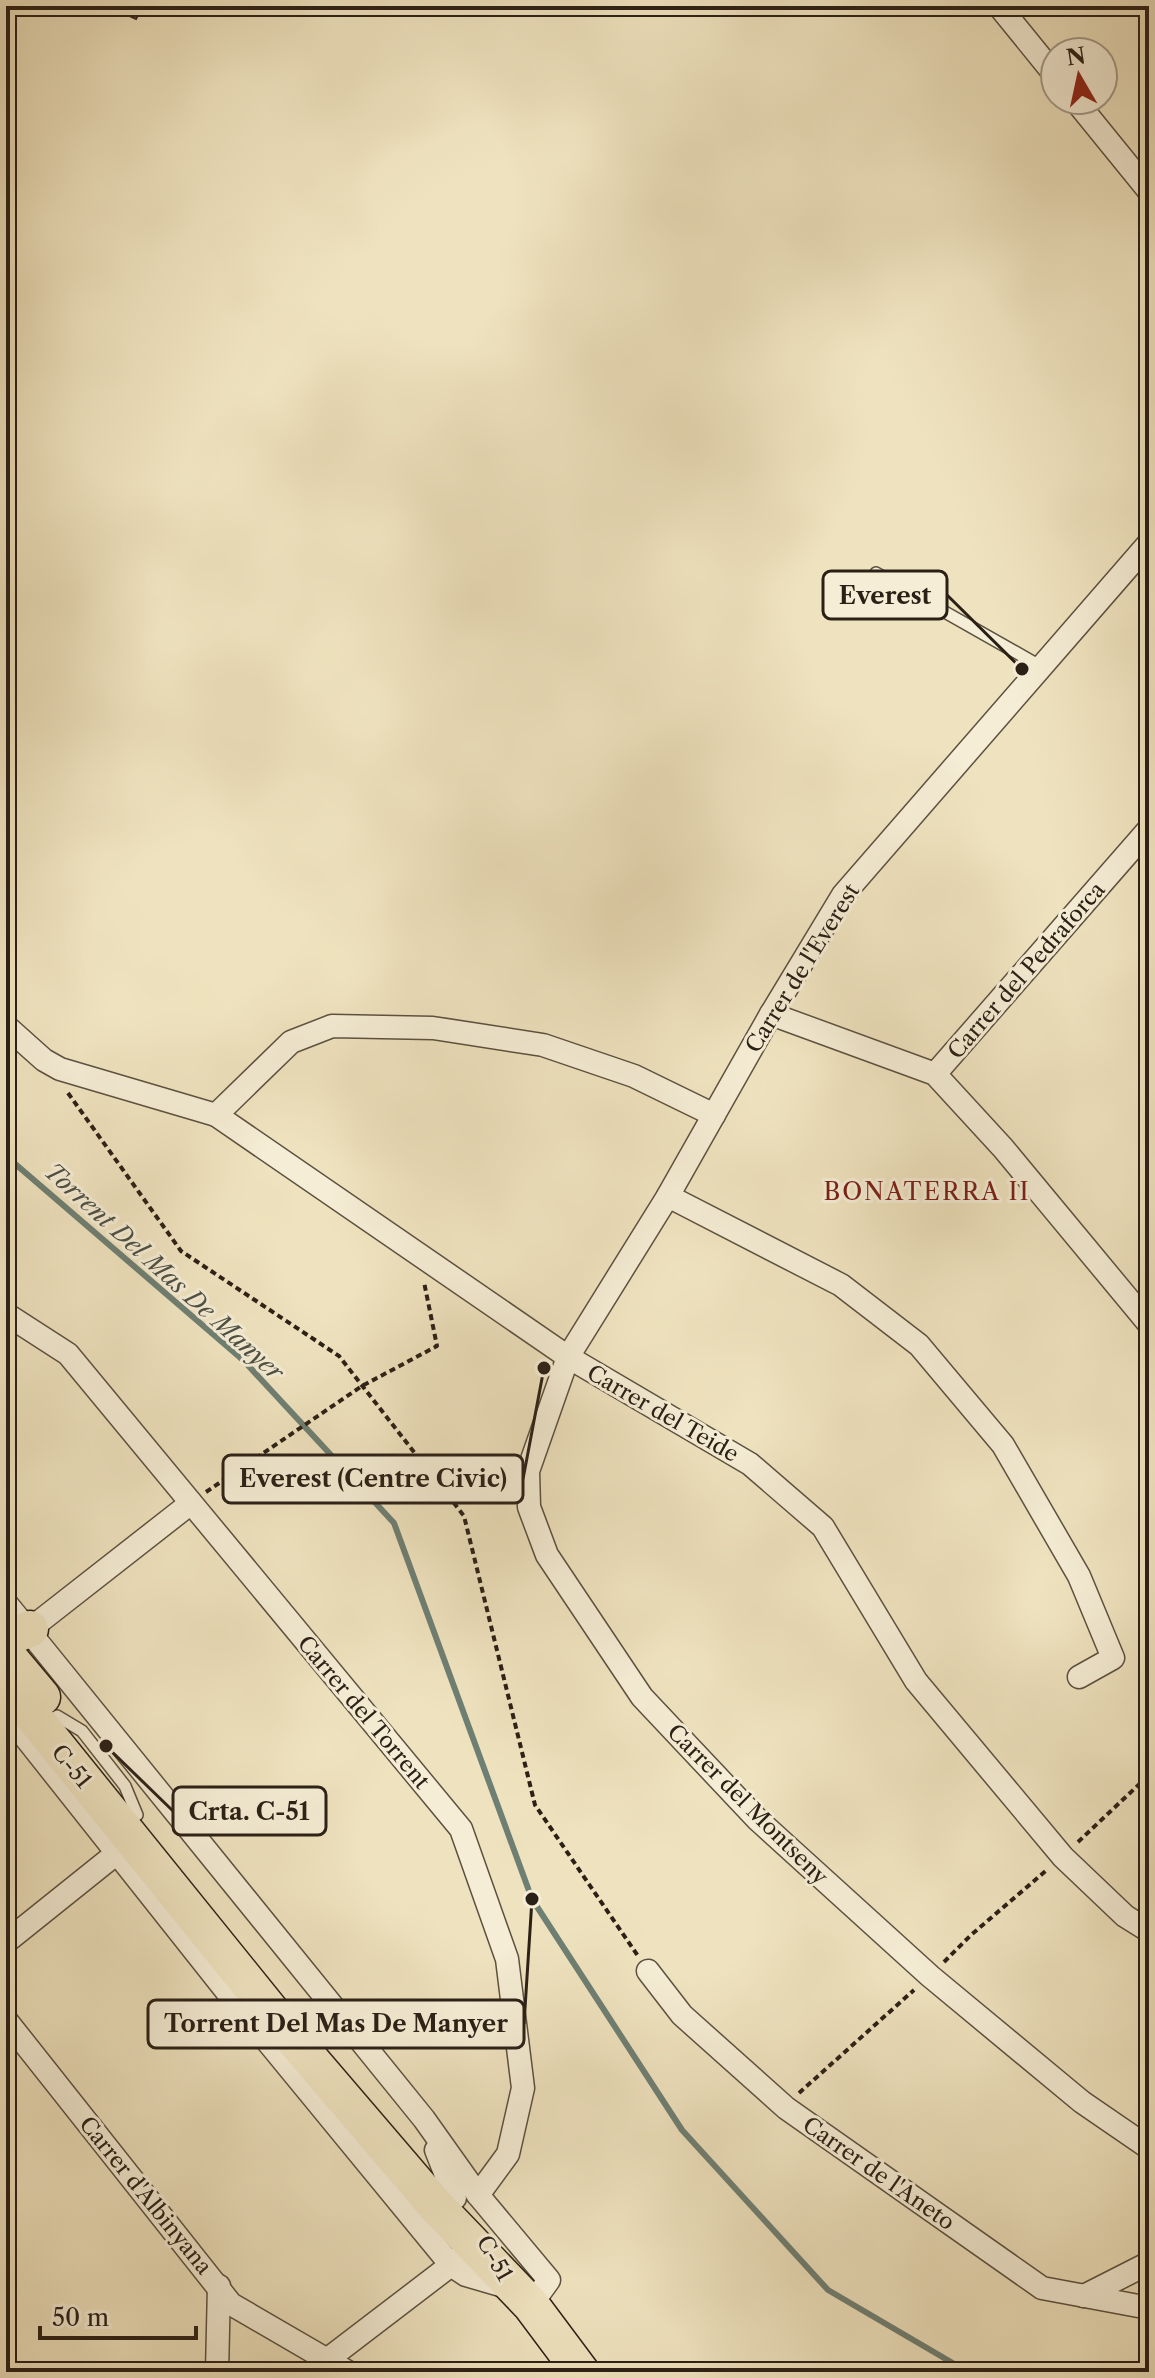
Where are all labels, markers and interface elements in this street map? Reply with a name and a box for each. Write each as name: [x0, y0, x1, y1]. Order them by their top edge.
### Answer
north arrow: [1039, 36, 1119, 116]
text: N: [1064, 42, 1088, 72]
callout: Everest: [823, 571, 947, 619]
text: Everest: [839, 581, 931, 610]
street label: Carrer del Pedraforca: [942, 876, 1111, 1064]
street label: Carrer de l'Everest: [740, 879, 865, 1058]
water label: Torrent Del Mas De Manyer: [39, 1157, 291, 1388]
district label: BONATERRA II: [823, 1177, 1031, 1206]
street label: Carrer del Teide: [582, 1359, 743, 1468]
callout: Everest (Centre Civic): [223, 1455, 523, 1503]
text: Everest (Centre Civic): [239, 1464, 507, 1493]
street label: Carrer del Torrent: [292, 1630, 436, 1794]
street label: Carrer del Montseny: [662, 1718, 834, 1891]
street label: C-51: [46, 1739, 97, 1794]
callout: Crta. C-51: [173, 1787, 326, 1835]
text: Crta. C-51: [188, 1797, 310, 1826]
callout: Torrent Del Mas De Manyer: [148, 2000, 524, 2048]
text: Torrent Del Mas De Manyer: [164, 2009, 508, 2038]
street label: Carrer d'Albinyana: [74, 2111, 218, 2280]
street label: Carrer de l'Aneto: [798, 2111, 960, 2236]
street label: C-51: [471, 2231, 518, 2286]
scale bar: [40, 2290, 196, 2340]
text: 50 m: [52, 2303, 109, 2332]

